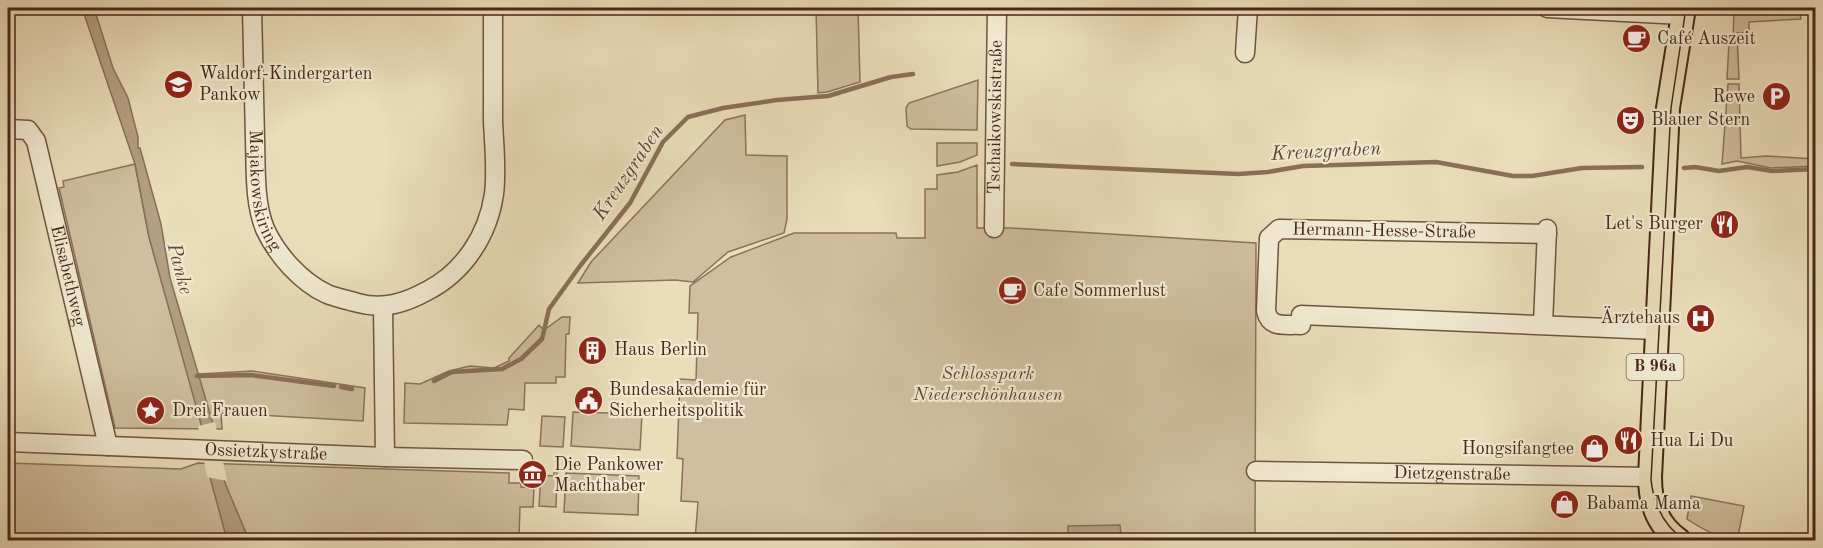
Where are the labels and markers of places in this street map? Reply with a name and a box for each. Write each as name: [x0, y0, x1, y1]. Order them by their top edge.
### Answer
cafe icon: Café Auszeit: [1620, 23, 1652, 55]
place label: Café Auszeit: [1657, 30, 1756, 48]
place label: Waldorf-Kindergarten Pankow: [199, 65, 373, 104]
school or university icon: Waldorf-Kindergarten Pankow: [162, 68, 194, 100]
parking icon: Rewe: [1760, 81, 1792, 113]
place label: Rewe: [1712, 88, 1755, 106]
theatre icon: Blauer Stern: [1614, 104, 1646, 136]
place label: Blauer Stern: [1651, 111, 1751, 129]
restaurant icon: Let's Burger: [1708, 208, 1740, 240]
place label: Let's Burger: [1604, 215, 1704, 233]
cafe icon: Cafe Sommerlust: [996, 275, 1028, 307]
place label: Cafe Sommerlust: [1033, 282, 1166, 300]
hospital icon: Ärztehaus: [1685, 302, 1717, 334]
place label: Ärztehaus: [1600, 306, 1680, 327]
building icon: Haus Berlin: [577, 334, 609, 366]
place label: Haus Berlin: [614, 341, 707, 359]
place label: Bundesakademie für Sicherheitspolitik: [609, 381, 767, 420]
public building icon: Bundesakademie für Sicherheitspolitik: [572, 384, 604, 416]
place icon: Drei Frauen: [135, 395, 167, 427]
place label: Drei Frauen: [172, 402, 268, 420]
restaurant icon: Hua Li Du: [1613, 425, 1645, 457]
place label: Hua Li Du: [1650, 432, 1734, 450]
shop icon: Hongsifangtee: [1579, 433, 1611, 465]
place label: Hongsifangtee: [1462, 440, 1574, 458]
place label: Die Pankower Machthaber: [554, 456, 664, 495]
museum icon: Die Pankower Machthaber: [517, 459, 549, 491]
shop icon: Babama Mama: [1549, 488, 1581, 520]
place label: Babama Mama: [1586, 495, 1701, 513]

